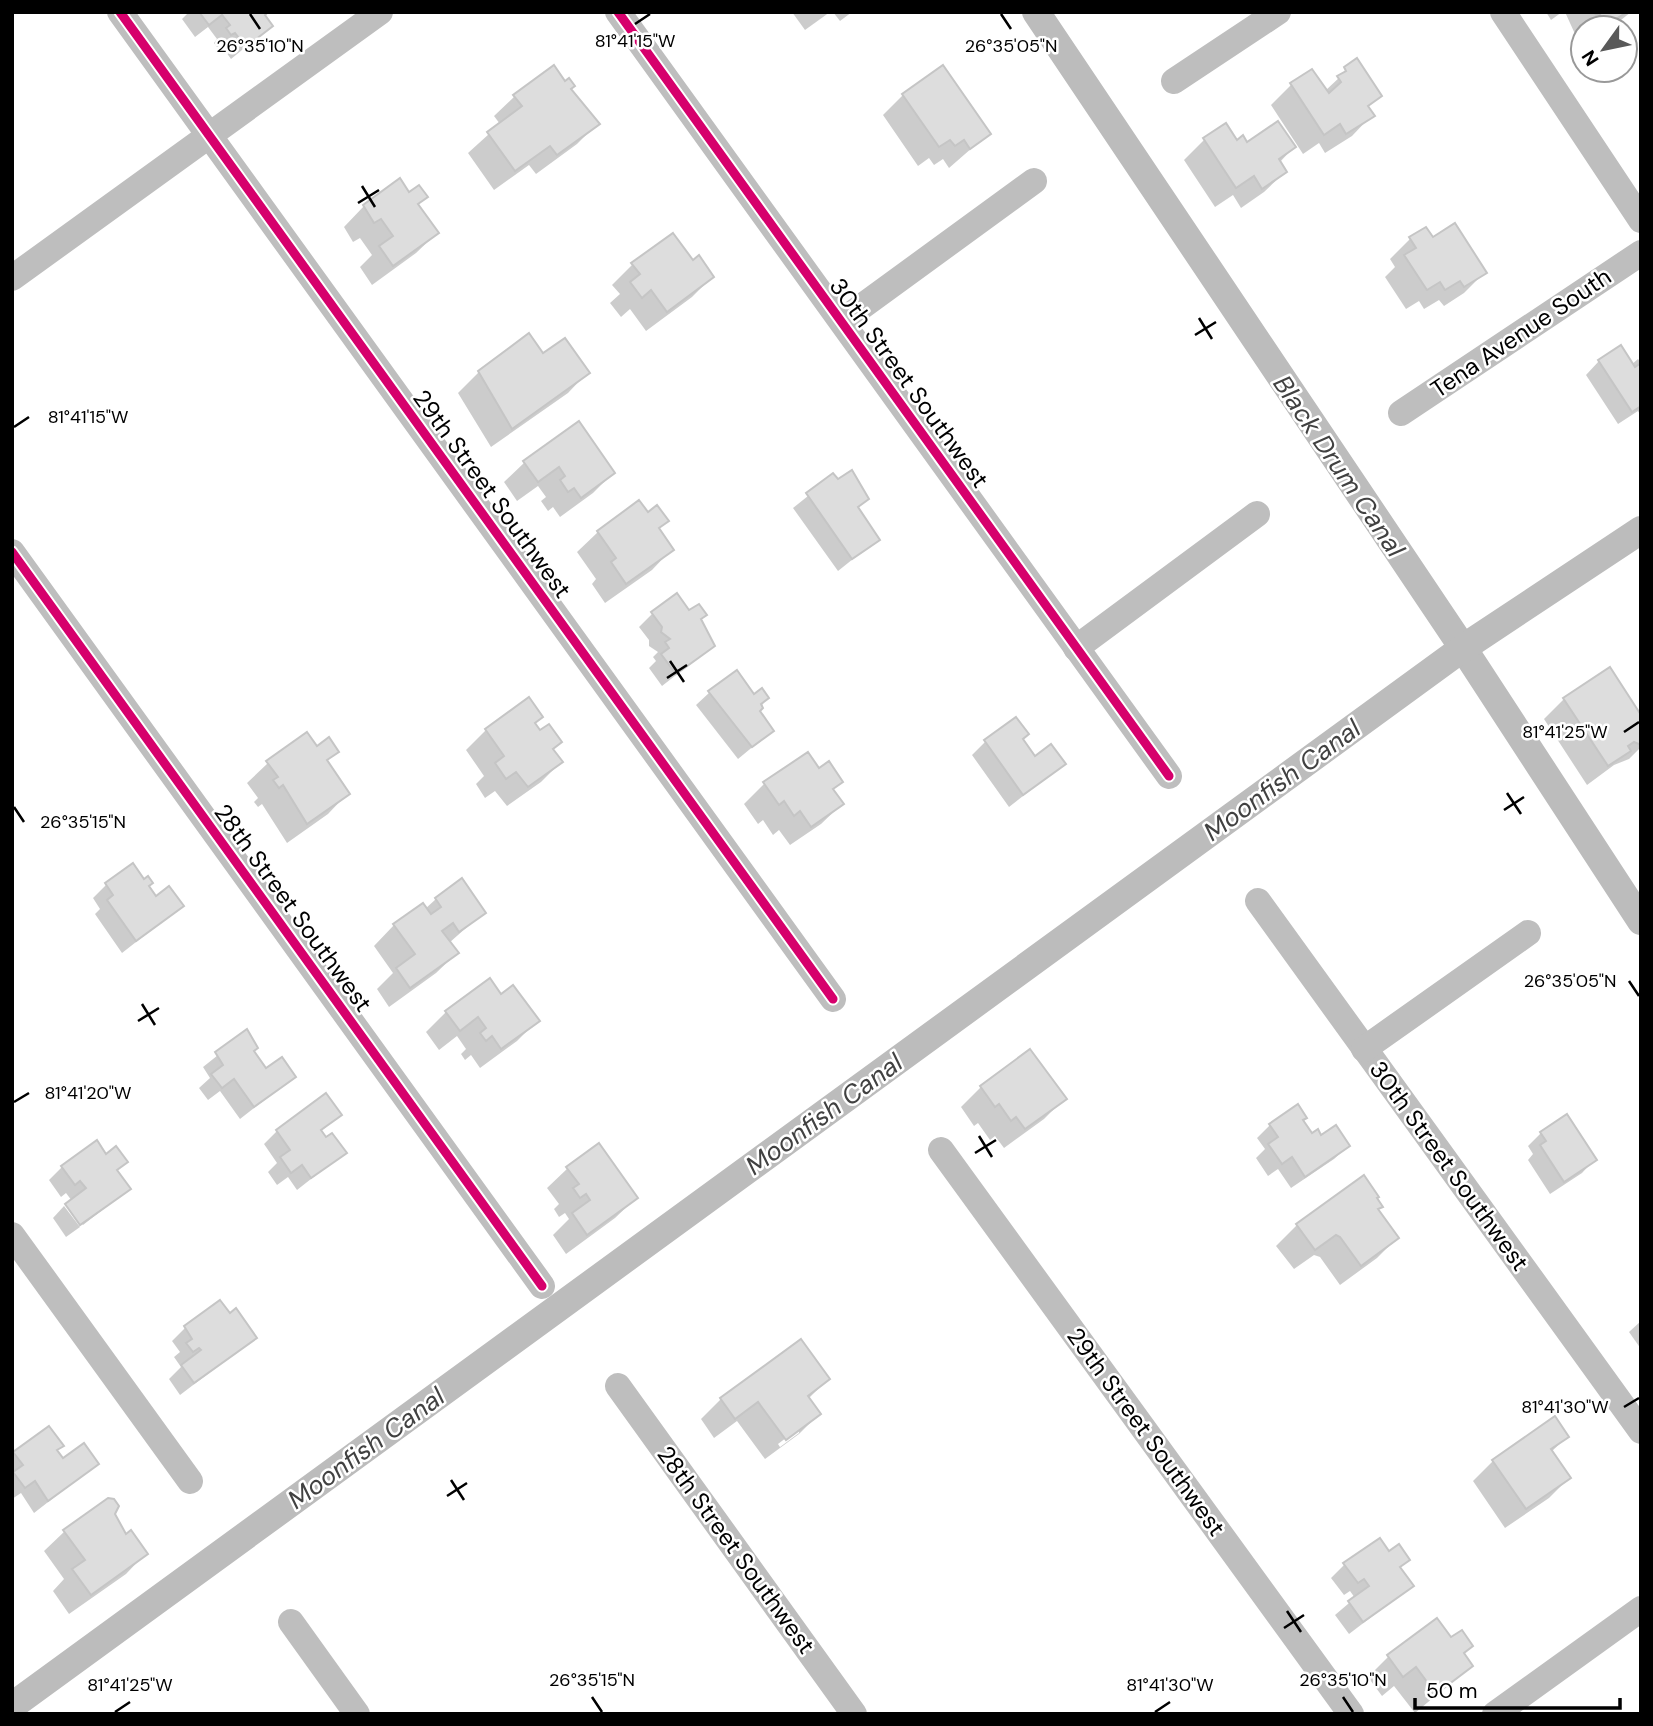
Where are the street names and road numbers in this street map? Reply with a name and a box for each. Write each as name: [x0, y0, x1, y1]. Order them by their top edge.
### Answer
street label: Tena Avenue South: [1425, 261, 1617, 404]
street label: 30th Street Southwest: [823, 272, 996, 494]
street label: 29th Street Southwest: [406, 383, 578, 604]
street label: 28th Street Southwest: [208, 798, 379, 1018]
street label: 30th Street Southwest: [1363, 1055, 1536, 1277]
street label: 29th Street Southwest: [1060, 1321, 1232, 1542]
street label: 28th Street Southwest: [651, 1440, 822, 1660]

